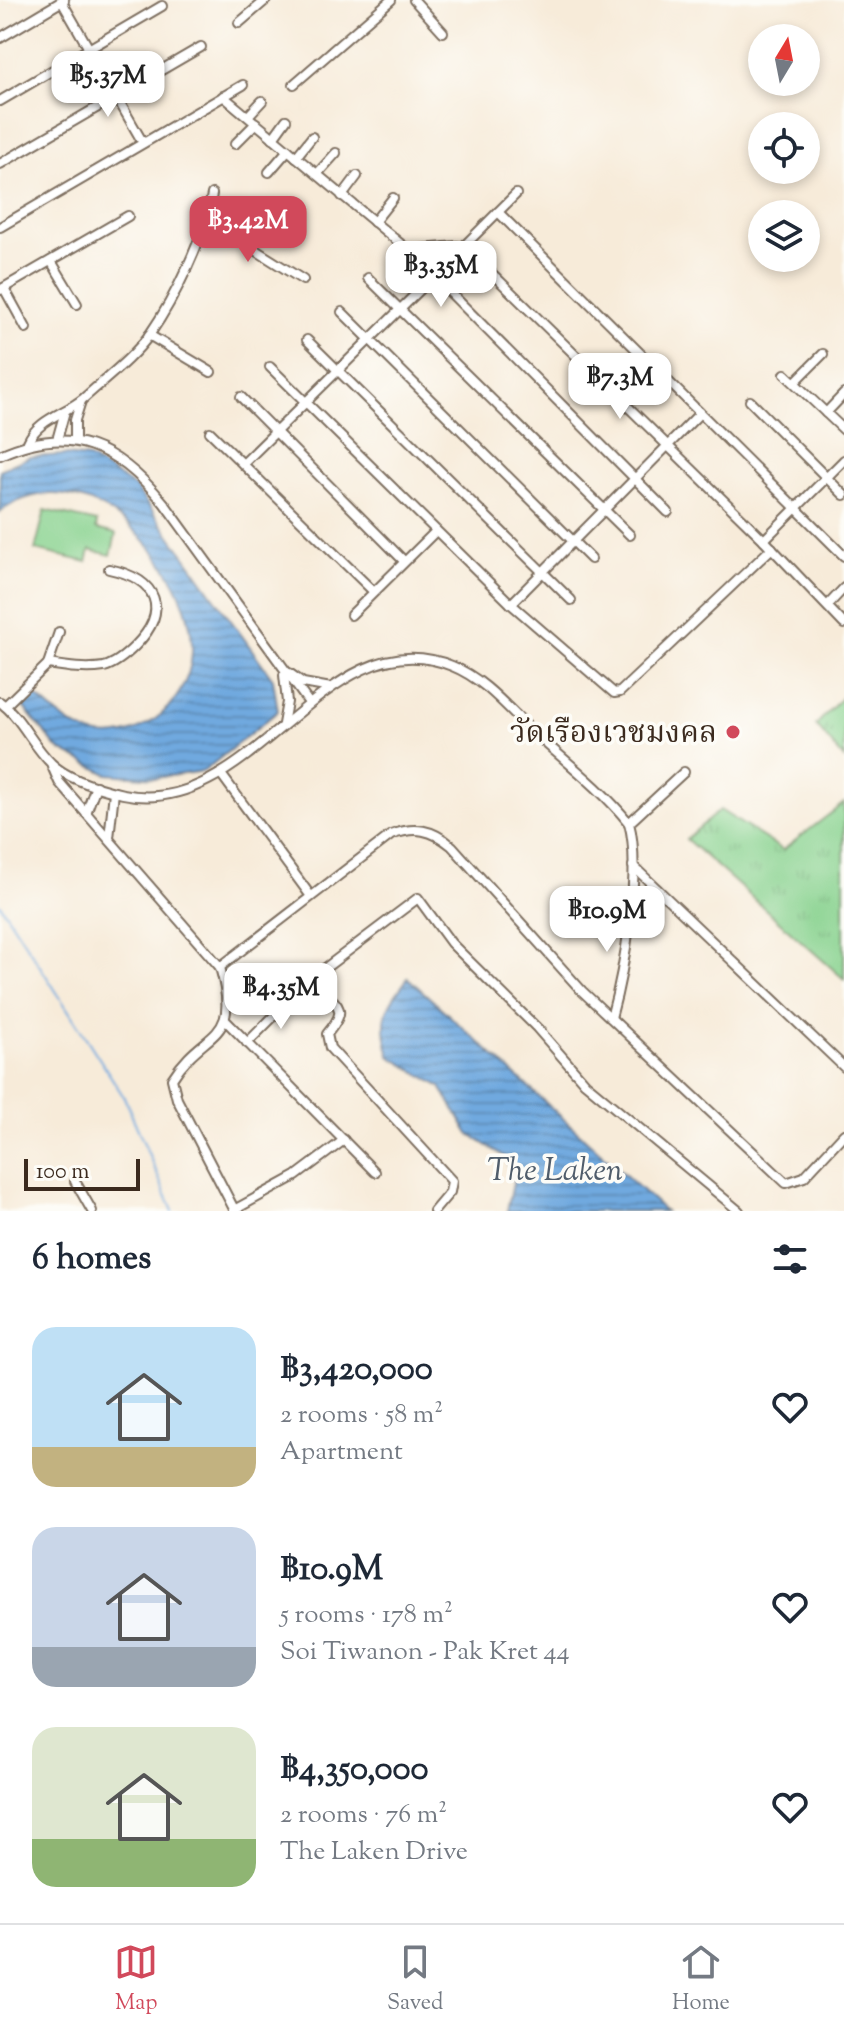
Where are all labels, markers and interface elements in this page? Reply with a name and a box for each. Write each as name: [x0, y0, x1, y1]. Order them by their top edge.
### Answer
north arrow: [748, 24, 820, 96]
map controls: [748, 24, 820, 272]
pin: ฿5.37M: [43, 51, 173, 119]
text: ฿5.37M: [69, 58, 147, 95]
button: locate: [748, 112, 820, 184]
pin: ฿3.42M: [183, 196, 313, 264]
button: layers: [748, 200, 820, 272]
text: ฿3.42M: [208, 203, 288, 240]
pin: ฿3.35M: [376, 241, 506, 309]
text: ฿3.35M: [404, 248, 478, 285]
pin: ฿7.3M: [564, 353, 676, 421]
text: ฿7.3M: [586, 360, 654, 397]
place label: วัดเรืองเวชมงคล: [510, 713, 717, 756]
marker: วัดเรืองเวชมงคล: [724, 723, 742, 741]
pin: ฿10.9M: [542, 886, 672, 954]
text: ฿10.9M: [568, 893, 646, 930]
pin: ฿4.35M: [216, 963, 346, 1031]
text: ฿4.35M: [242, 970, 320, 1007]
water label: The Laken: [487, 1149, 623, 1195]
scale bar: [24, 1155, 140, 1191]
text: 100 m: [36, 1157, 89, 1189]
text: 6 homes: [32, 1235, 151, 1284]
icon: filters: [768, 1237, 812, 1281]
text: ฿3,420,000: [280, 1346, 433, 1395]
icon: home: [96, 1359, 192, 1455]
icon: heart: [768, 1385, 812, 1429]
text: 2 rooms · 58 m²: [280, 1397, 443, 1434]
text: Apartment: [280, 1434, 403, 1471]
text: ฿10.9M: [280, 1546, 383, 1595]
icon: home: [96, 1559, 192, 1655]
icon: heart: [768, 1585, 812, 1629]
text: 5 rooms · 178 m²: [280, 1597, 453, 1634]
text: Soi Tiwanon - Pak Kret 44: [280, 1634, 570, 1671]
text: ฿4,350,000: [280, 1746, 429, 1795]
icon: home: [96, 1759, 192, 1855]
icon: heart: [768, 1785, 812, 1829]
text: 2 rooms · 76 m²: [280, 1797, 447, 1834]
text: The Laken Drive: [280, 1834, 468, 1871]
tab: Map: [114, 1940, 158, 2020]
tab: Saved: [387, 1940, 443, 2020]
tab: Home: [672, 1940, 730, 2020]

